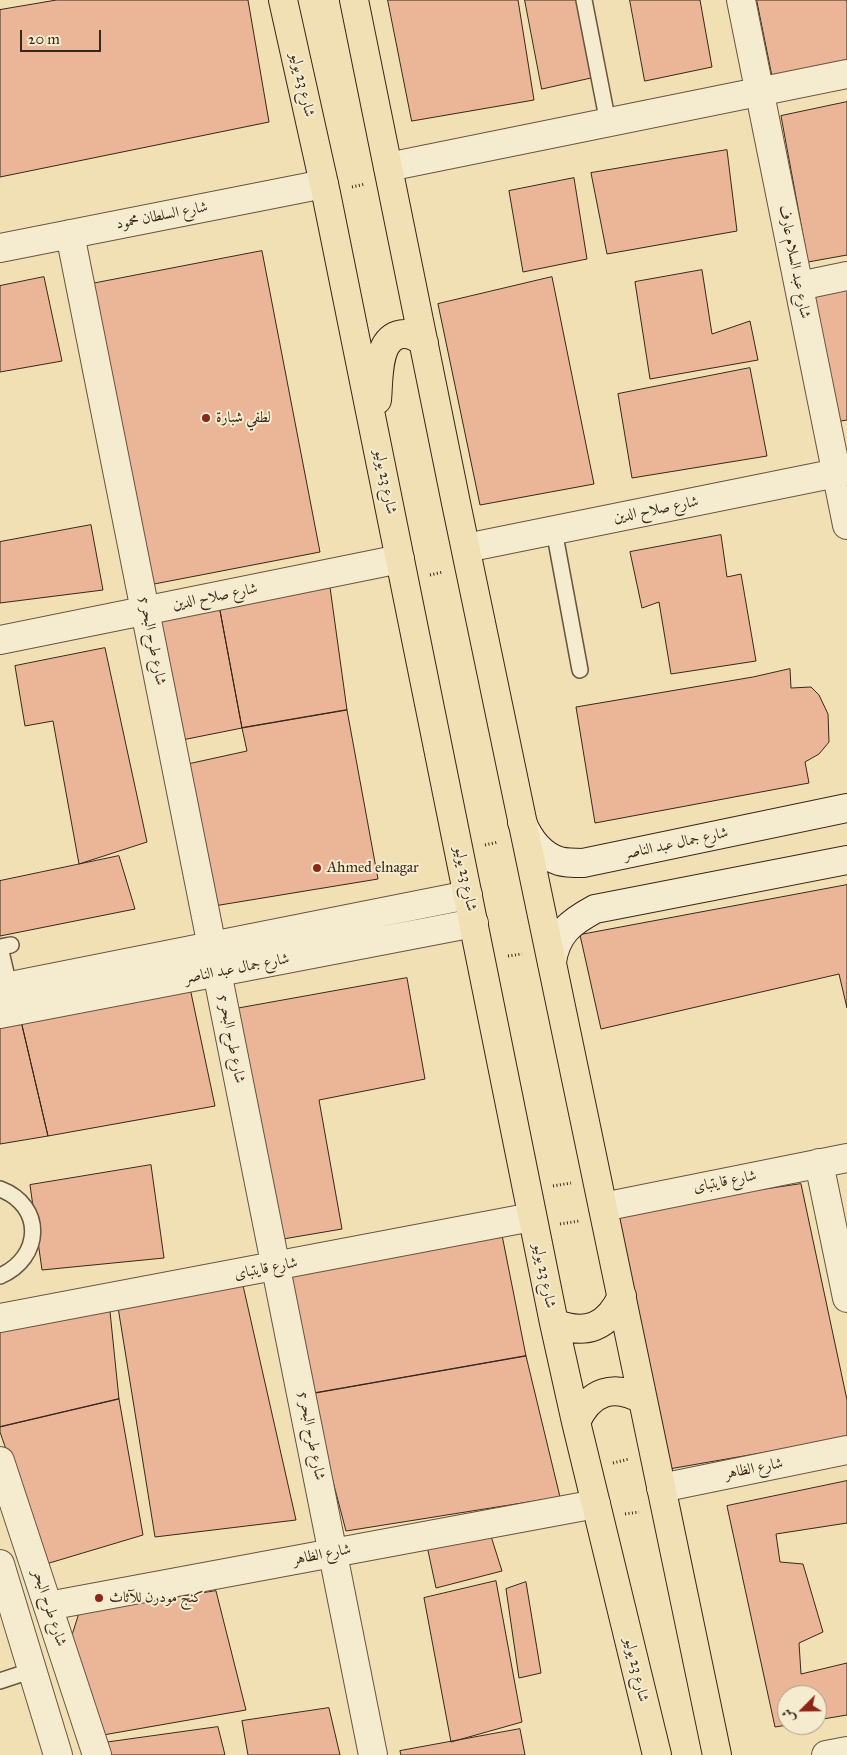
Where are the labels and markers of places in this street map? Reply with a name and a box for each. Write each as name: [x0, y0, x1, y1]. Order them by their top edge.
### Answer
place label: لطفي شبارة: [216, 409, 271, 427]
marker: لطفي شبارة: [200, 412, 212, 424]
place label: Ahmed elnagar: [327, 859, 419, 877]
marker: Ahmed elnagar: [311, 862, 323, 874]
place label: كنج مودرن للآثاث: [109, 1589, 203, 1607]
marker: كنج مودرن للآثاث: [93, 1592, 105, 1604]

